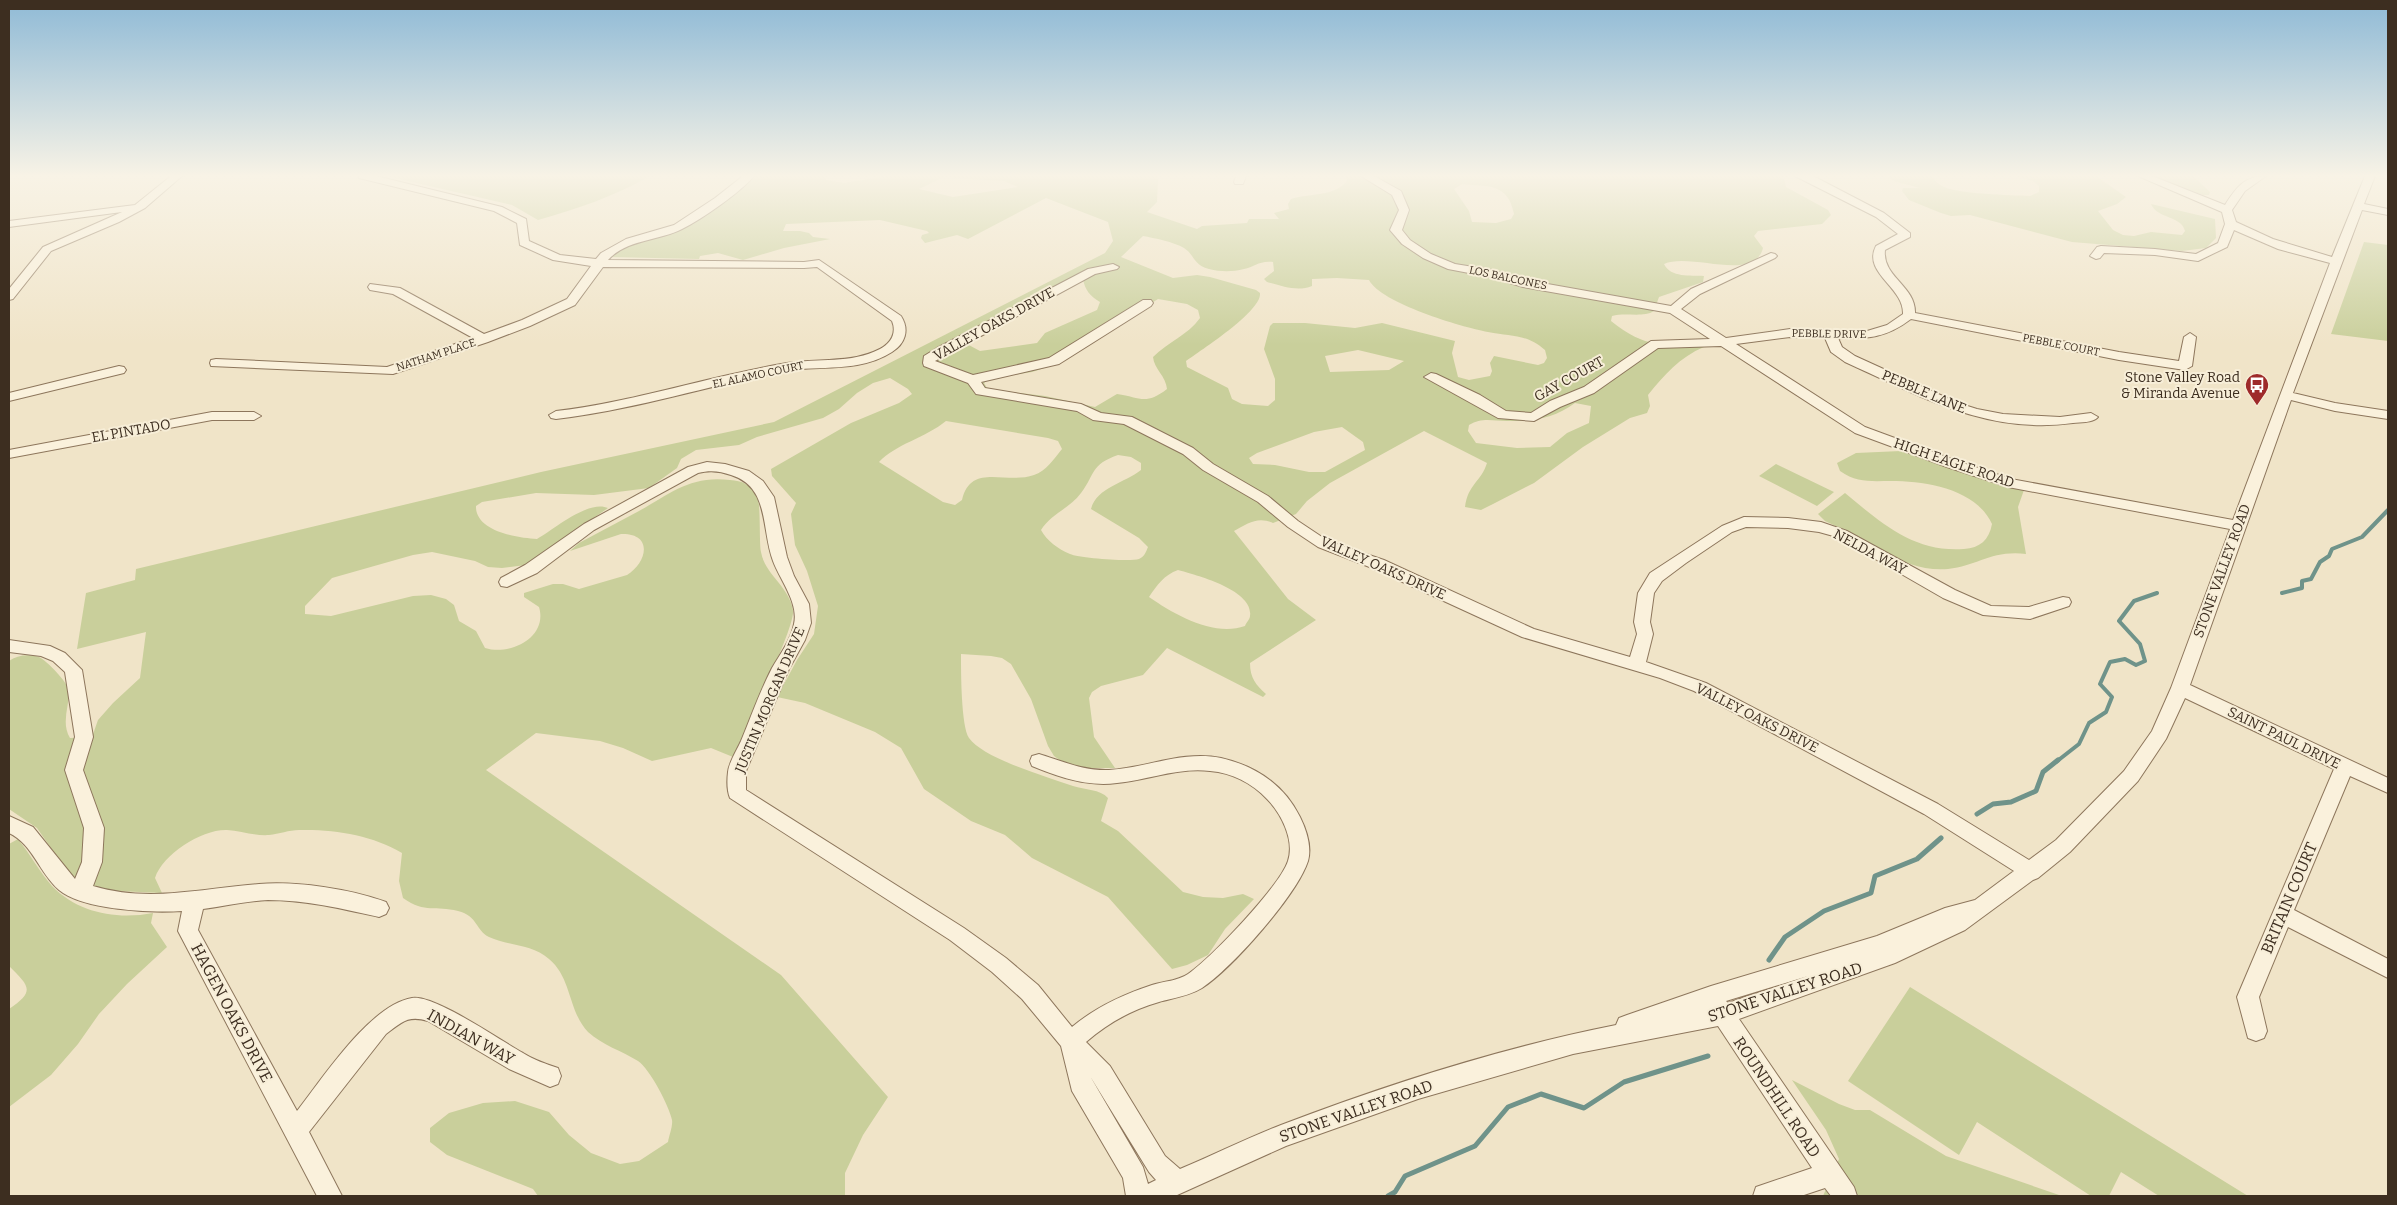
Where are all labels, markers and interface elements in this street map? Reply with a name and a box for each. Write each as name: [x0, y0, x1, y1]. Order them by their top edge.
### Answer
street label: LOS BALCONES: [1468, 263, 1548, 293]
street label: VALLEY OAKS DRIVE: [931, 284, 1057, 364]
street label: PEBBLE DRIVE: [1792, 327, 1867, 341]
street label: PEBBLE COURT: [2021, 331, 2101, 359]
street label: NATHAM PLACE: [395, 336, 478, 374]
street label: GAY COURT: [1531, 353, 1607, 405]
street label: EL ALAMO COURT: [711, 359, 805, 391]
street label: PEBBLE LANE: [1879, 367, 1969, 417]
place label: Stone Valley Road & Miranda Avenue: [2121, 369, 2240, 402]
bus stop icon: Stone Valley Road & Miranda Avenue: [2244, 372, 2270, 406]
street label: EL PINTADO: [90, 416, 172, 446]
street label: HIGH EAGLE ROAD: [1891, 434, 2017, 492]
street label: STONE VALLEY ROAD: [2190, 502, 2254, 640]
street label: NELDA WAY: [1830, 526, 1910, 578]
street label: VALLEY OAKS DRIVE: [1318, 533, 1448, 603]
street label: JUSTIN MORGAN DRIVE: [731, 624, 809, 777]
street label: VALLEY OAKS DRIVE: [1693, 680, 1821, 756]
street label: SAINT PAUL DRIVE: [2225, 703, 2343, 773]
street label: BRITAIN COURT: [2257, 839, 2321, 957]
street label: HAGEN OAKS DRIVE: [187, 940, 277, 1086]
street label: STONE VALLEY ROAD: [1705, 958, 1865, 1026]
street label: INDIAN WAY: [424, 1005, 519, 1069]
street label: ROUNDHILL ROAD: [1730, 1033, 1824, 1161]
street label: STONE VALLEY ROAD: [1277, 1076, 1435, 1146]

